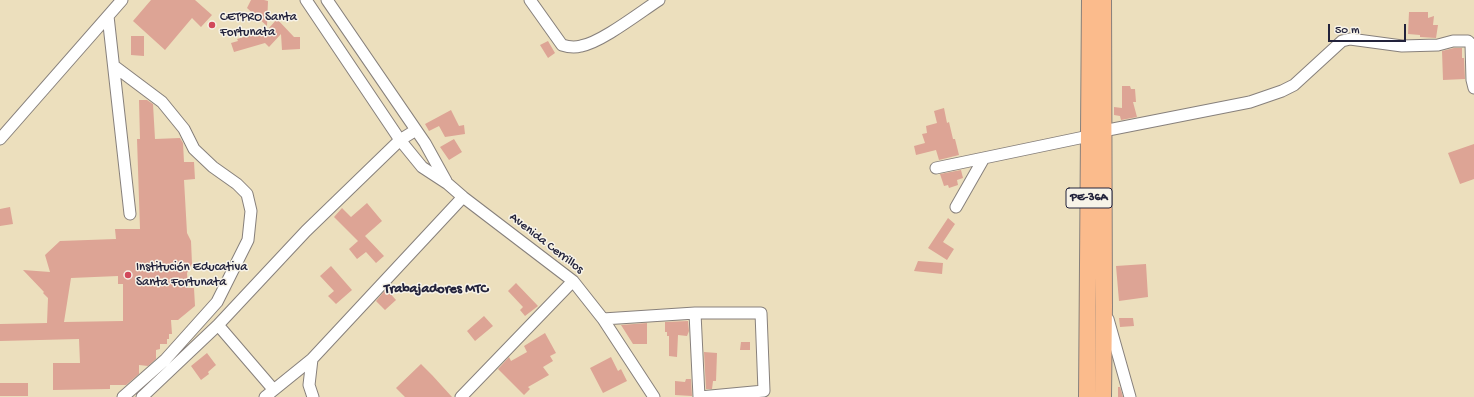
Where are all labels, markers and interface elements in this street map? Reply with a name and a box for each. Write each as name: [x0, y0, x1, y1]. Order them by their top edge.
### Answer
place label: CETPRO Santa Fortunata: [220, 10, 297, 41]
scale bar: [1330, 16, 1408, 42]
marker: CETPRO Santa Fortunata: [207, 20, 217, 30]
text: 50 m: [1335, 24, 1360, 38]
road number: PE-36A: [1066, 188, 1112, 208]
street label: Avenida Cerrillos: [506, 210, 586, 278]
place label: Institución Educativa Santa Fortunata: [136, 260, 247, 291]
marker: Institución Educativa Santa Fortunata: [123, 270, 133, 280]
district label: Trabajadores MTC: [384, 282, 488, 298]

